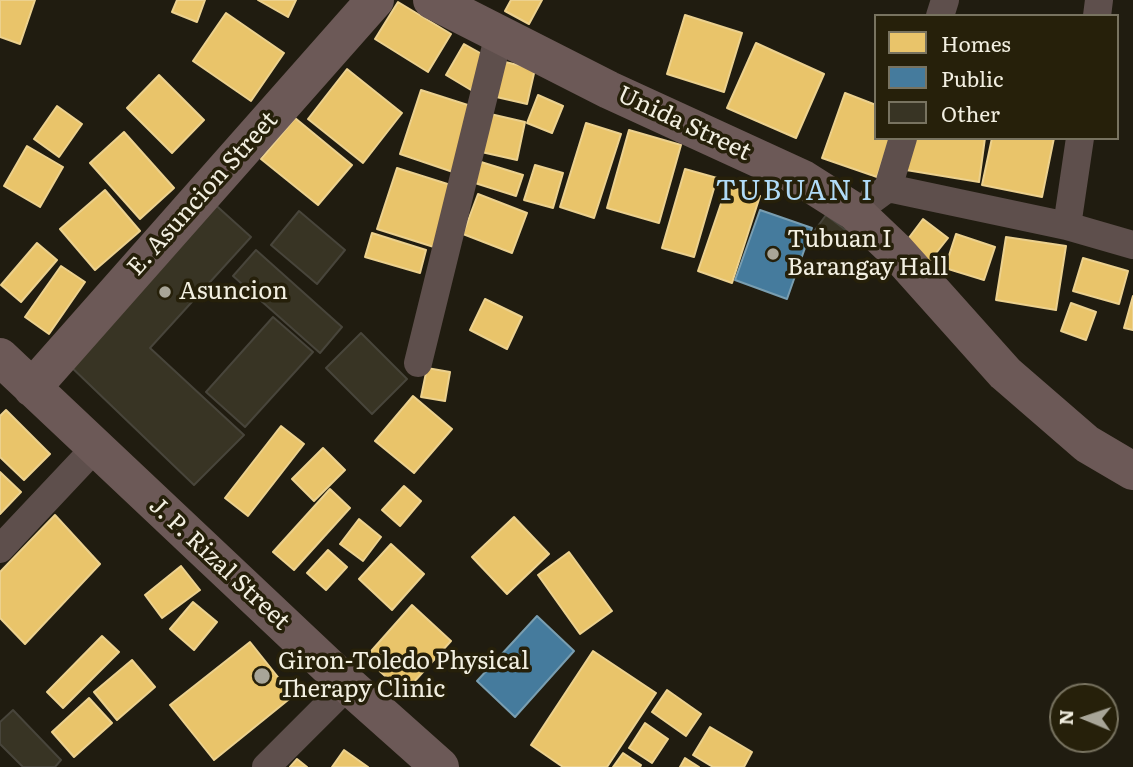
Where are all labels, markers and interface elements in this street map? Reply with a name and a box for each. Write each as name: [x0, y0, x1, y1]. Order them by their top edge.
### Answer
legend: [874, 14, 1119, 140]
text: Homes: [941, 27, 1011, 58]
text: Public: [941, 62, 1003, 93]
street label: Unida Street: [613, 81, 755, 167]
text: Other: [941, 97, 1000, 128]
street label: E. Asuncion Street: [122, 106, 284, 282]
district label: TUBUAN I: [716, 175, 874, 209]
place label: Tubuan I Barangay Hall: [787, 226, 948, 282]
marker: Tubuan I Barangay Hall: [765, 246, 781, 262]
place label: Asuncion: [179, 278, 288, 306]
marker: Asuncion: [157, 284, 173, 300]
street label: J. P. Rizal Street: [143, 491, 295, 637]
place label: Giron-Toledo Physical Therapy Clinic: [278, 648, 529, 704]
marker: Giron-Toledo Physical Therapy Clinic: [252, 666, 272, 686]
north arrow: [1049, 683, 1119, 753]
text: N: [1051, 709, 1079, 726]

